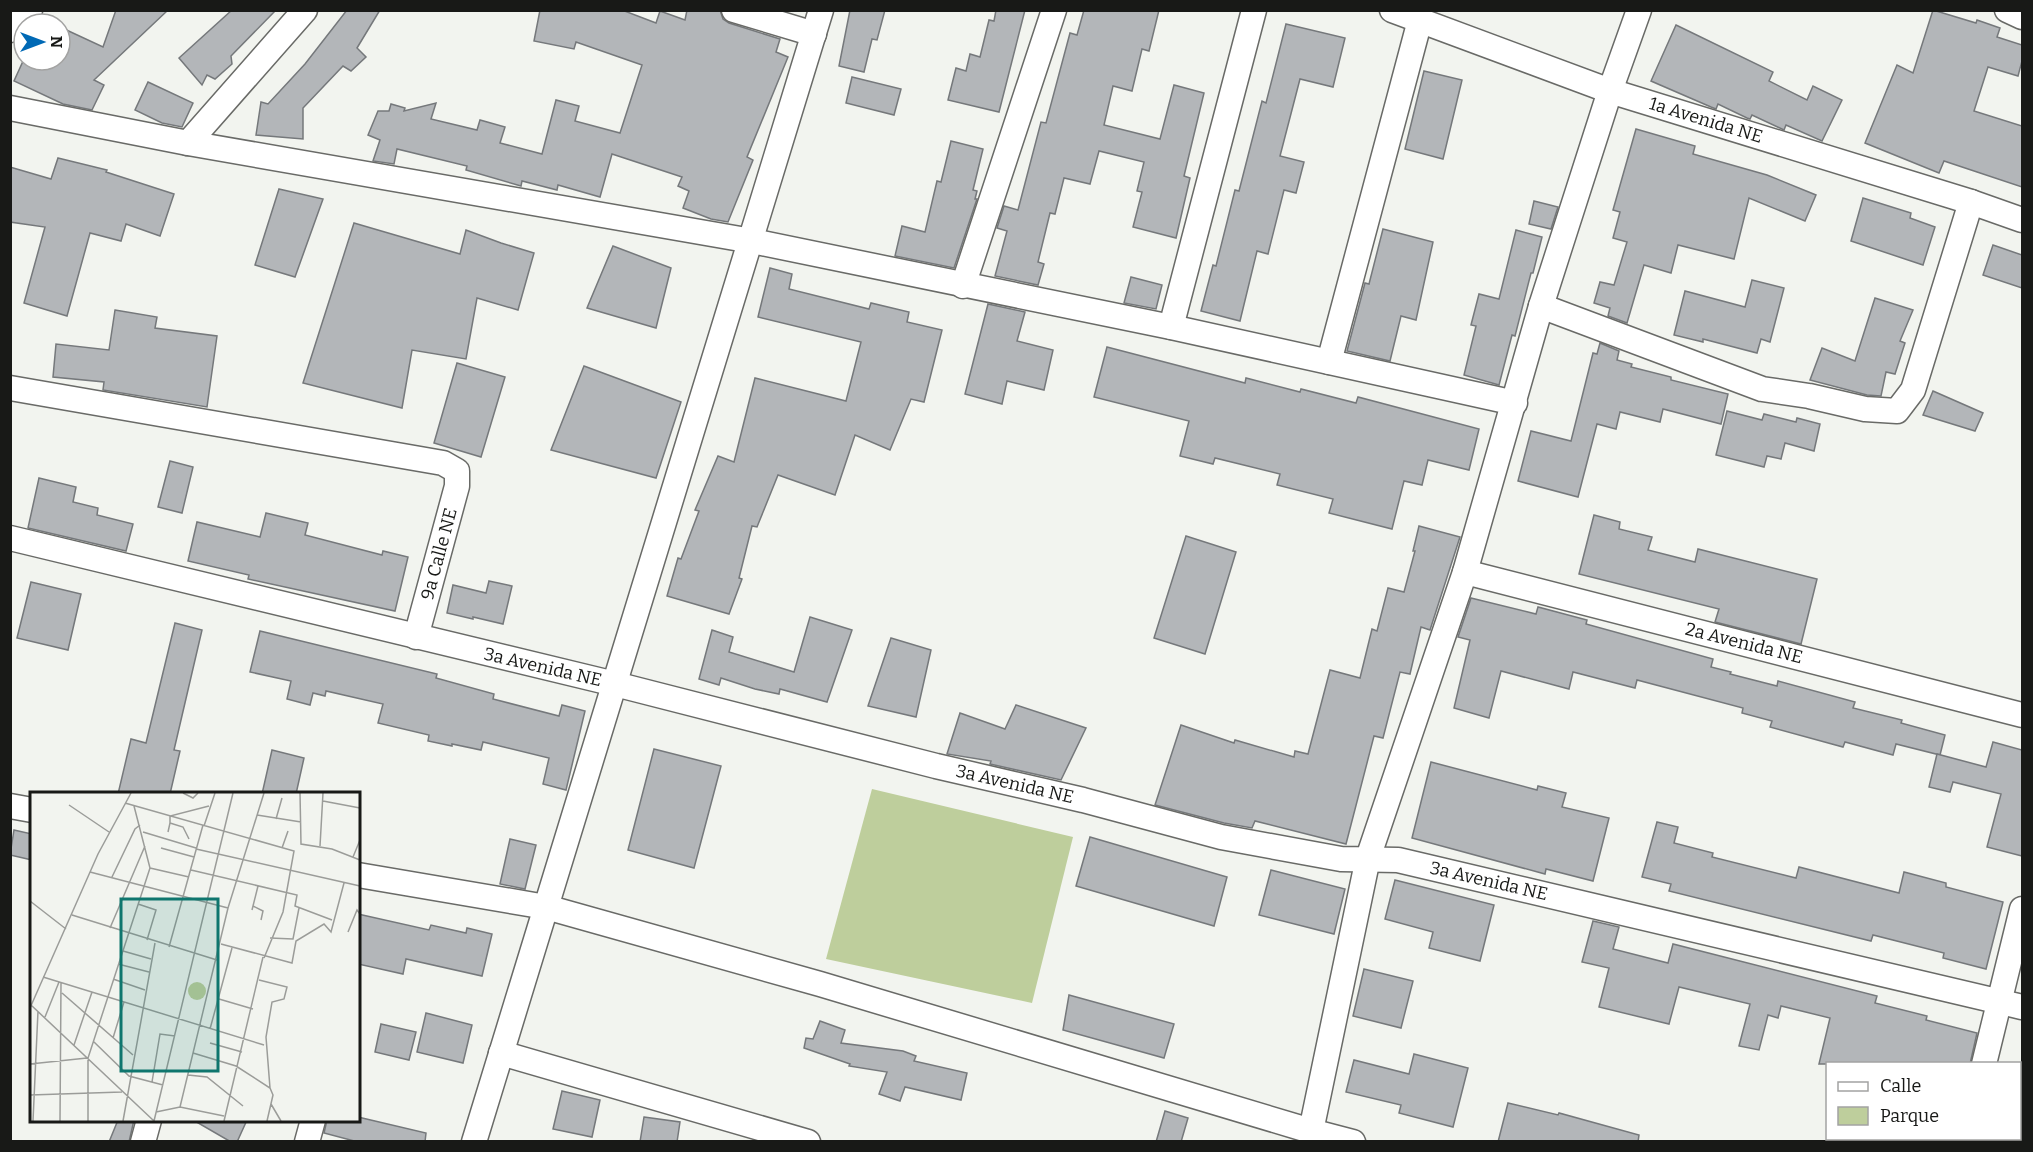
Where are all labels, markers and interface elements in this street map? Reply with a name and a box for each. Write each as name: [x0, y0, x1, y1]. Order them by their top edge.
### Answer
north arrow: [12, 12, 72, 72]
text: N: [47, 36, 66, 48]
street label: 1a Avenida NE: [1646, 92, 1766, 148]
street label: 9a Calle NE: [416, 506, 462, 602]
street label: 2a Avenida NE: [1683, 618, 1805, 668]
street label: 3a Avenida NE: [482, 643, 604, 691]
street label: 3a Avenida NE: [954, 760, 1076, 808]
inset map: [30, 792, 360, 1122]
street label: 3a Avenida NE: [1428, 857, 1550, 905]
legend: [1826, 1062, 2021, 1140]
text: Calle: [1880, 1075, 1921, 1097]
text: Parque: [1880, 1105, 1939, 1127]

